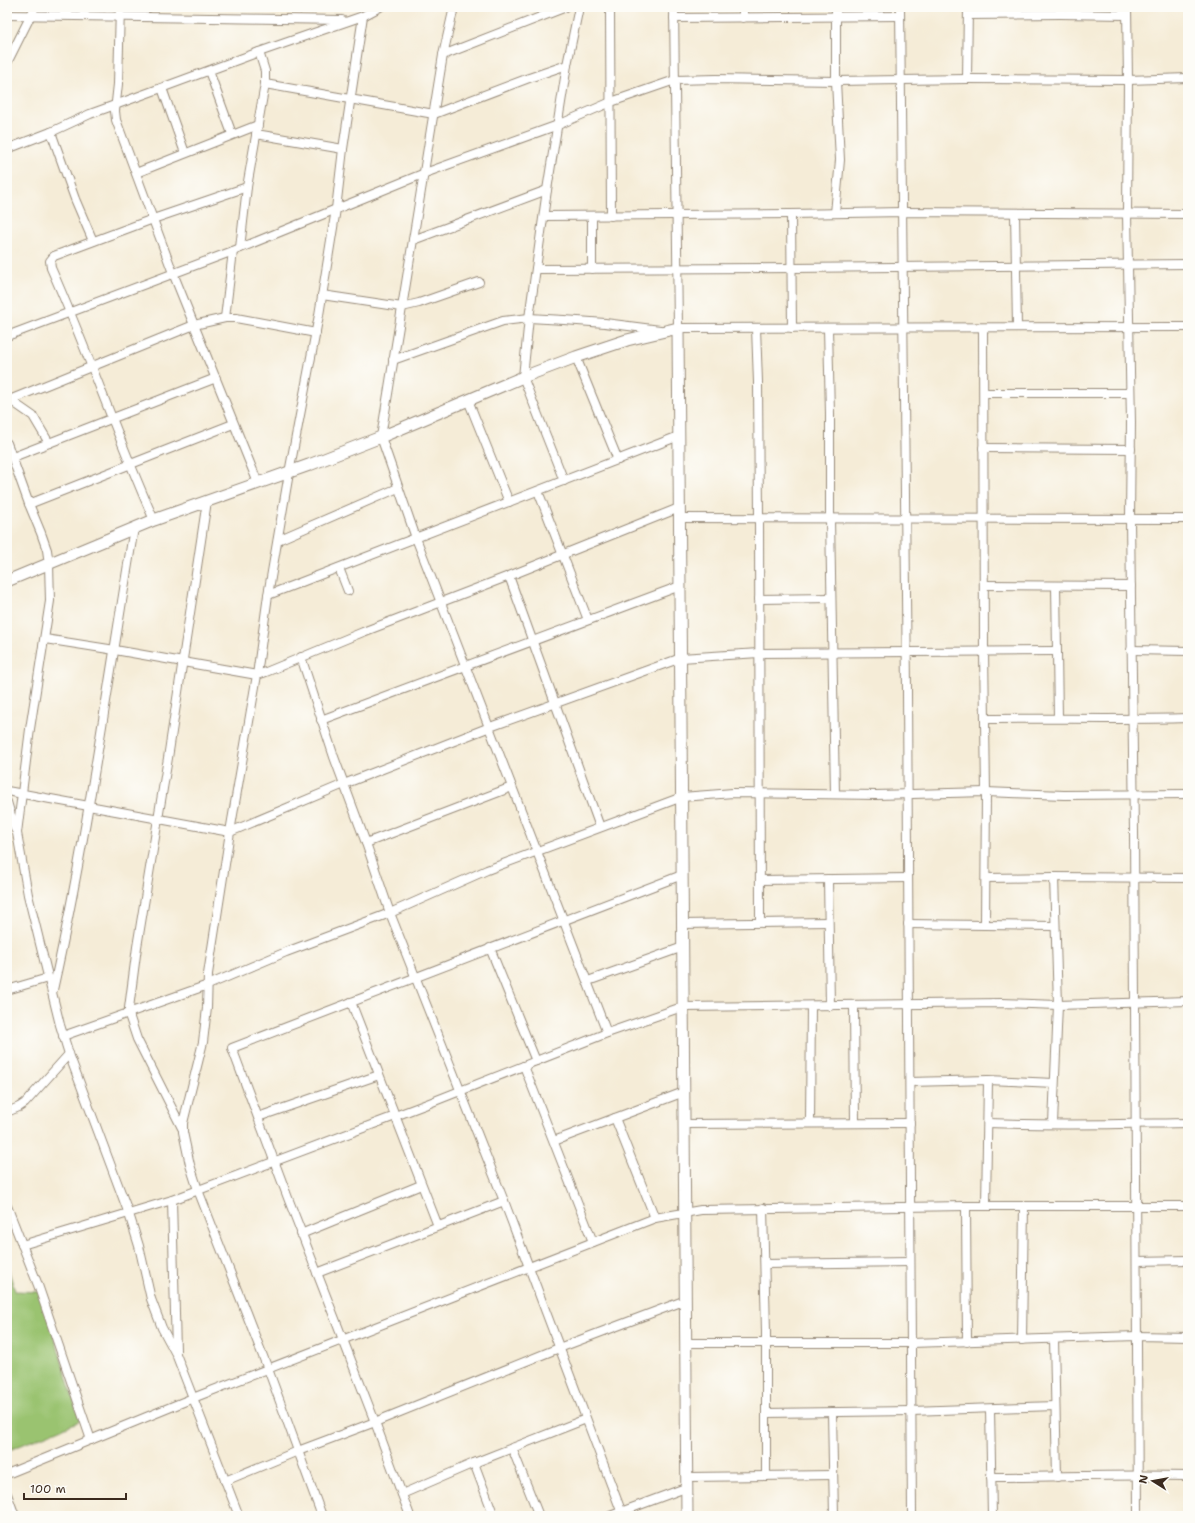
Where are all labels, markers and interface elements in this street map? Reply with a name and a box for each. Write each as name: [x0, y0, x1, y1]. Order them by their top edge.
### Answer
north arrow: [1133, 1461, 1173, 1501]
text: N: [1135, 1473, 1152, 1485]
scale bar: [24, 1475, 126, 1501]
text: 100 m: [30, 1481, 66, 1497]

